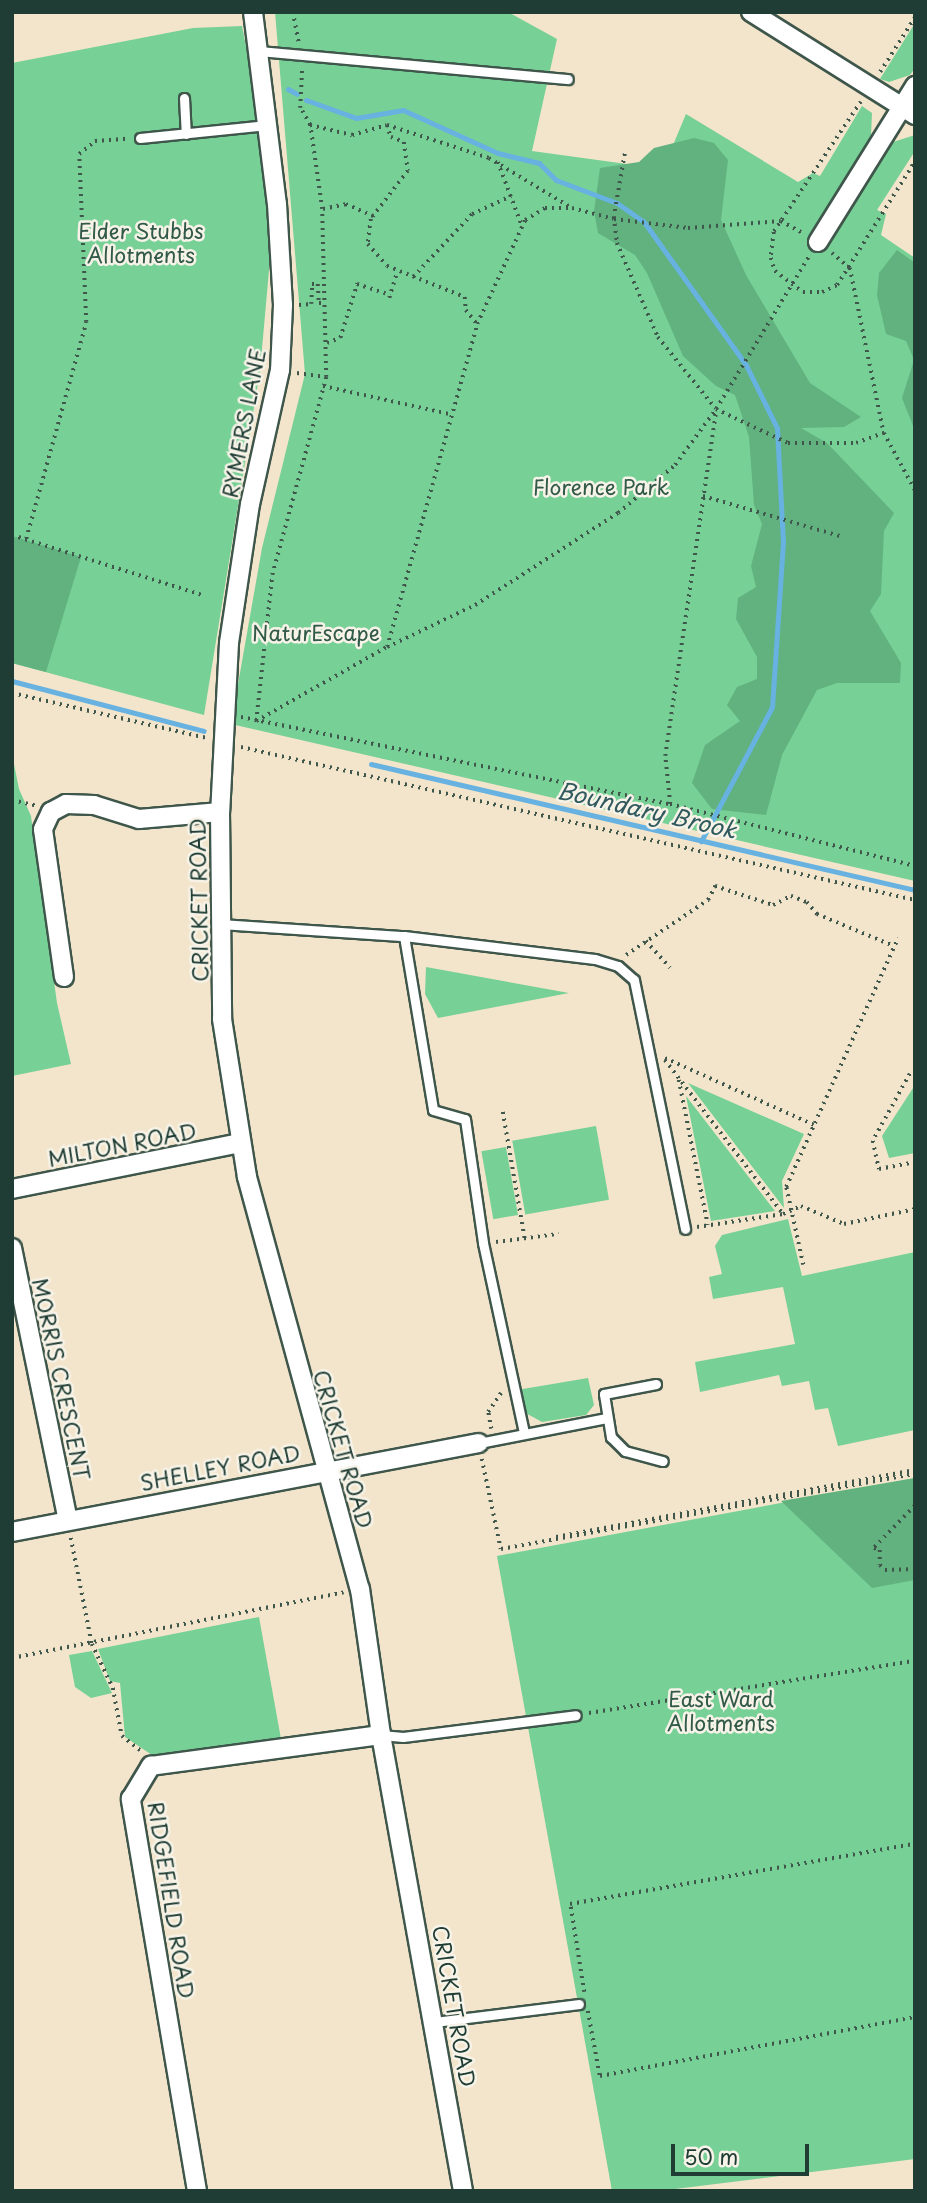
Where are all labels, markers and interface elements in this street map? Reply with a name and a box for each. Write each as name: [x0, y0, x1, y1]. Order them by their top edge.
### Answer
park label: Elder Stubbs Allotments: [78, 217, 204, 267]
street label: RYMERS LANE: [216, 346, 270, 500]
park label: Florence Park: [532, 473, 670, 499]
park label: NaturEscape: [252, 619, 380, 645]
water label: Boundary Brook: [555, 776, 739, 844]
street label: CRICKET ROAD: [184, 817, 212, 983]
street label: MILTON ROAD: [45, 1117, 199, 1171]
street label: MORRIS CRESCENT: [28, 1275, 96, 1483]
street label: CRICKET ROAD: [309, 1366, 379, 1532]
street label: SHELLEY ROAD: [137, 1439, 303, 1495]
park label: East Ward Allotments: [667, 1685, 775, 1735]
street label: RIDGEFIELD ROAD: [144, 1800, 200, 2000]
street label: CRICKET ROAD: [428, 1923, 482, 2089]
scale bar: [675, 2130, 813, 2174]
text: 50 m: [684, 2140, 738, 2172]

